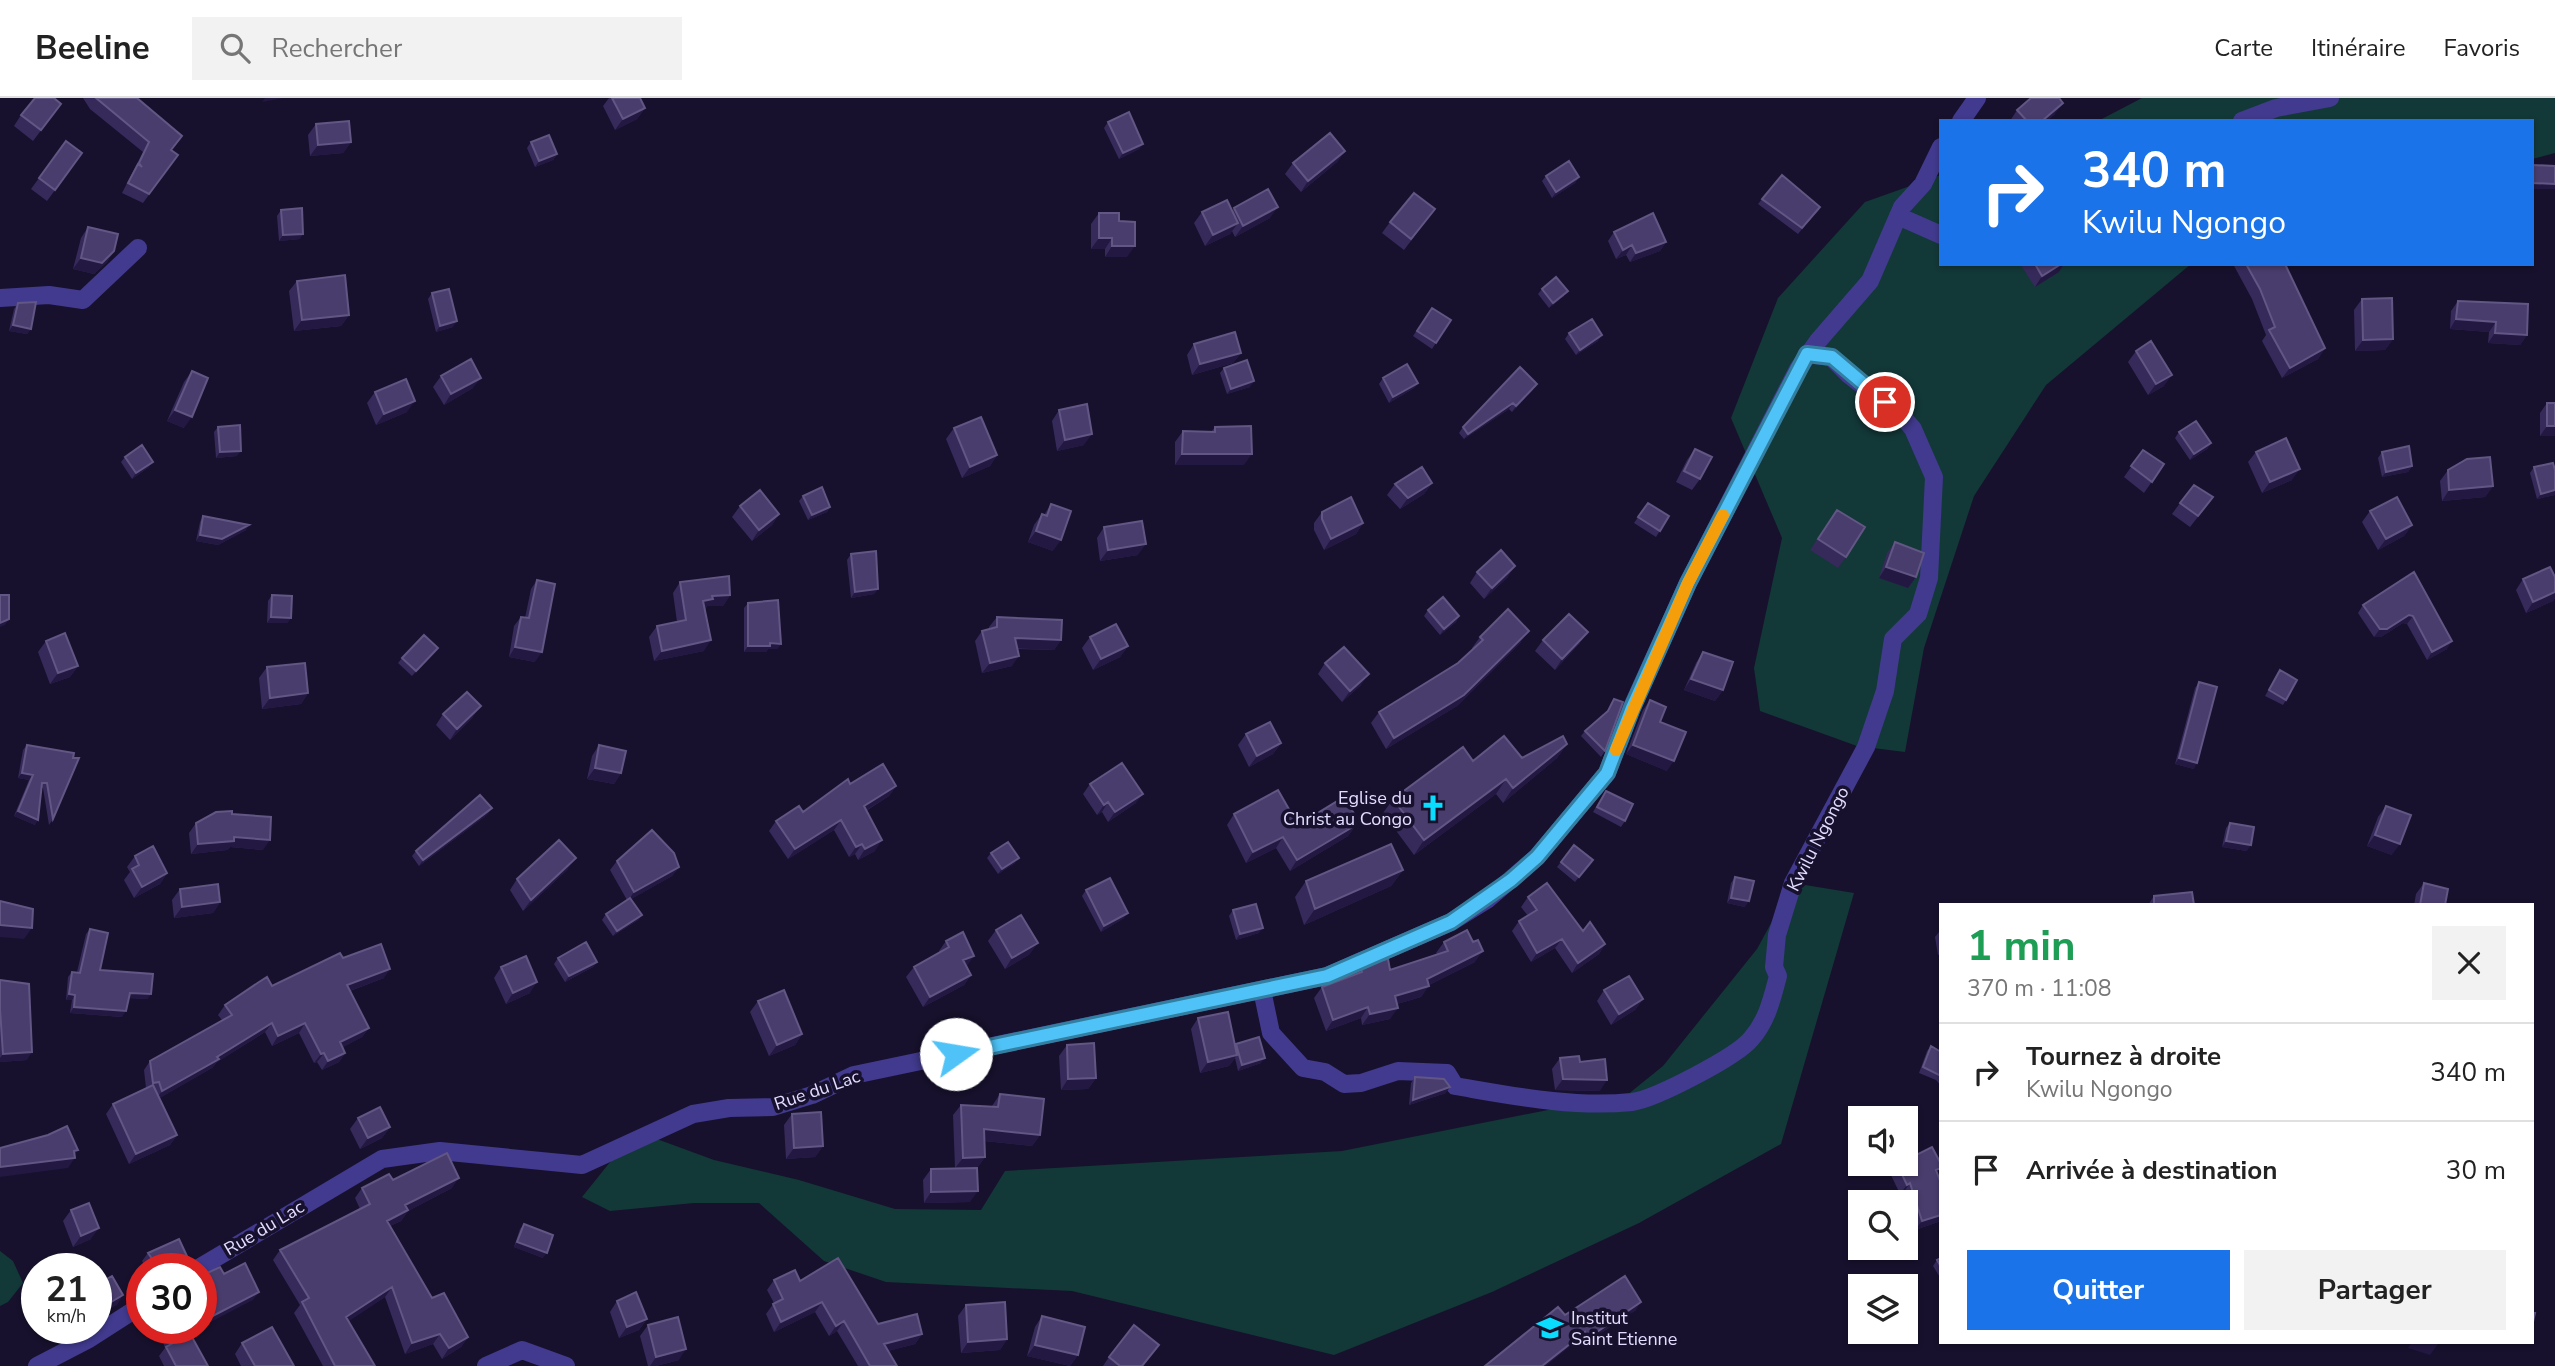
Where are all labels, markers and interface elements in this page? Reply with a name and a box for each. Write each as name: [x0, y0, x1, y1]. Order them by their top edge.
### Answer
search box: [192, 17, 682, 80]
text: Beeline: [35, 26, 150, 71]
icon: search: [216, 29, 254, 67]
text: Rechercher: [272, 31, 402, 66]
text: Carte: [2214, 32, 2273, 64]
text: Itinéraire: [2311, 32, 2405, 64]
text: Favoris: [2443, 32, 2520, 64]
text: 340 m: [2082, 137, 2226, 204]
icon: right: [1967, 147, 2058, 238]
text: Kwilu Ngongo: [2082, 201, 2286, 244]
pin: [1855, 372, 1915, 432]
icon: arrive: [1866, 383, 1904, 421]
street label: Kwilu Ngongo: [1781, 782, 1855, 896]
place label: Eglise du Christ au Congo: [1283, 786, 1412, 831]
church icon: Eglise du Christ au Congo: [1418, 793, 1448, 823]
text: 1 min: [1967, 918, 2076, 975]
button: close: [2432, 926, 2506, 1000]
text: 370 m · 11:08: [1967, 973, 2112, 1004]
position arrow: [919, 1017, 993, 1091]
text: Tournez à droite: [2026, 1039, 2221, 1074]
icon: right: [1967, 1053, 2005, 1091]
text: 340 m: [2430, 1055, 2506, 1090]
street label: Rue du Lac: [771, 1064, 863, 1116]
text: Kwilu Ngongo: [2026, 1074, 2173, 1105]
map controls: [1848, 1106, 1918, 1344]
button: sound: [1848, 1106, 1918, 1176]
icon: arrive: [1967, 1151, 2005, 1189]
text: Arrivée à destination: [2026, 1153, 2277, 1188]
text: 30 m: [2446, 1153, 2506, 1188]
button: search: [1848, 1190, 1918, 1260]
street label: Rue du Lac: [220, 1195, 308, 1261]
button: Quitter: [1967, 1250, 2230, 1330]
button: Partager: [2244, 1250, 2506, 1330]
speed limit sign: 30: [126, 1253, 217, 1344]
text: 21: [45, 1266, 88, 1313]
button: layers: [1848, 1274, 1918, 1344]
text: km/h: [47, 1304, 86, 1328]
place label: Institut Saint Etienne: [1571, 1306, 1677, 1351]
school or university icon: Institut Saint Etienne: [1535, 1313, 1565, 1343]

